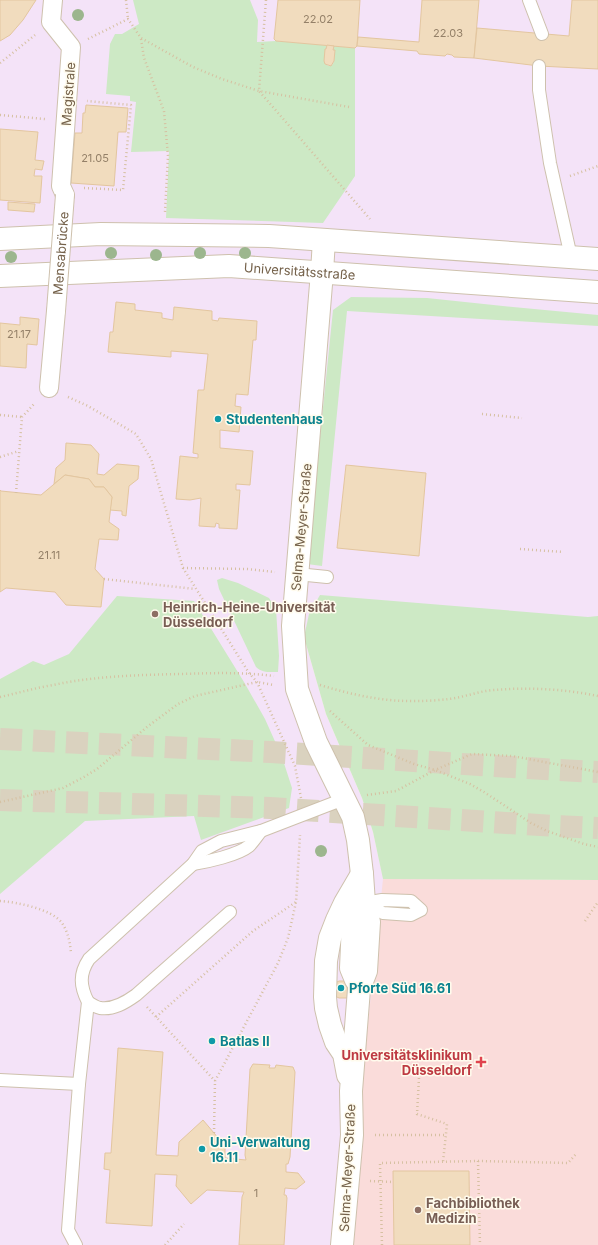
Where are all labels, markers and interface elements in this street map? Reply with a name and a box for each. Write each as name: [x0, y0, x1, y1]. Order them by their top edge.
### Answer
house number: 22.02: [303, 12, 333, 26]
house number: 22.03: [433, 26, 463, 40]
street label: Magistrale: [58, 61, 78, 127]
house number: 21.05: [81, 151, 109, 165]
street label: Mensabrücke: [49, 211, 72, 295]
street label: Universitätsstraße: [243, 259, 356, 283]
house number: 21.17: [7, 327, 31, 341]
place label: Studentenhaus: [226, 411, 323, 427]
marker: Studentenhaus: [213, 414, 223, 424]
street label: Selma-Meyer-Straße: [287, 462, 315, 592]
house number: 21.11: [38, 548, 60, 562]
place label: Heinrich-Heine-Universität Düsseldorf: [163, 599, 336, 630]
marker: Heinrich-Heine-Universität Düsseldorf: [150, 609, 160, 619]
place label: Pforte Süd 16.61: [349, 980, 451, 996]
marker: Pforte Süd 16.61: [336, 983, 346, 993]
place label: Batlas II: [220, 1033, 270, 1049]
marker: Batlas II: [207, 1036, 217, 1046]
place label: Universitätsklinikum Düsseldorf: [341, 1047, 473, 1078]
marker: Universitätsklinikum Düsseldorf: [475, 1056, 487, 1068]
street label: Selma-Meyer-Straße: [336, 1104, 358, 1232]
place label: Uni-Verwaltung 16.11: [210, 1134, 310, 1165]
marker: Uni-Verwaltung 16.11: [197, 1144, 207, 1154]
house number: 1: [254, 1186, 258, 1200]
place label: Fachbibliothek Medizin: [426, 1195, 520, 1226]
marker: Fachbibliothek Medizin: [413, 1205, 423, 1215]

